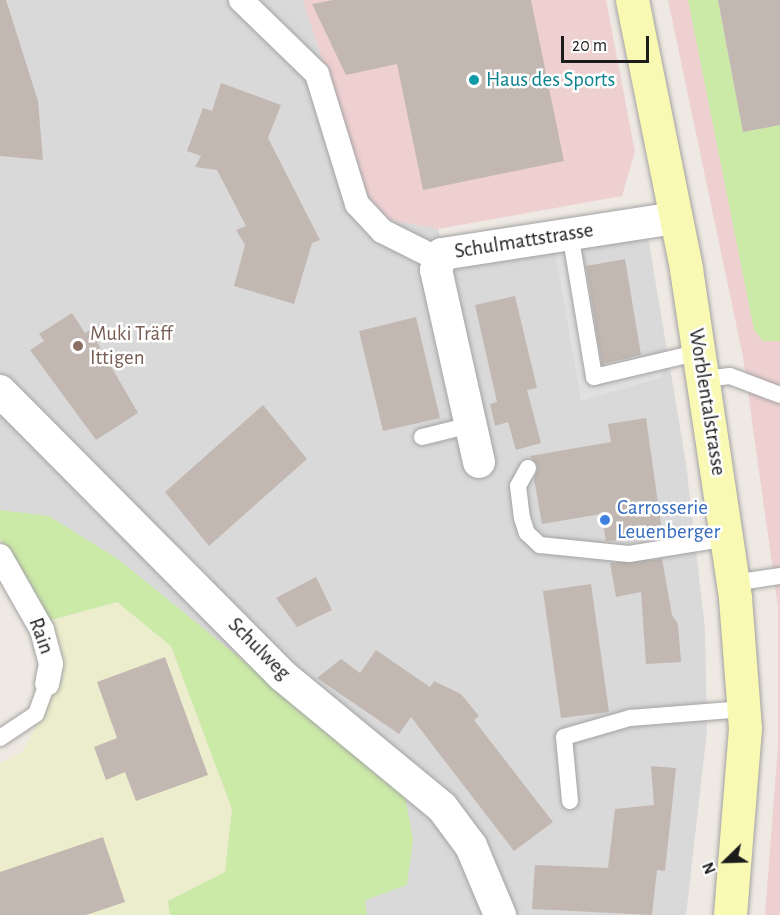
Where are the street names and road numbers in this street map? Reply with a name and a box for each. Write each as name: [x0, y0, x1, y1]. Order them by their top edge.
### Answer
street label: Schulmattstrasse: [453, 218, 595, 264]
street label: Worblentalstrasse: [683, 327, 731, 477]
street label: Schulweg: [223, 613, 295, 685]
street label: Rain: [23, 614, 59, 658]

